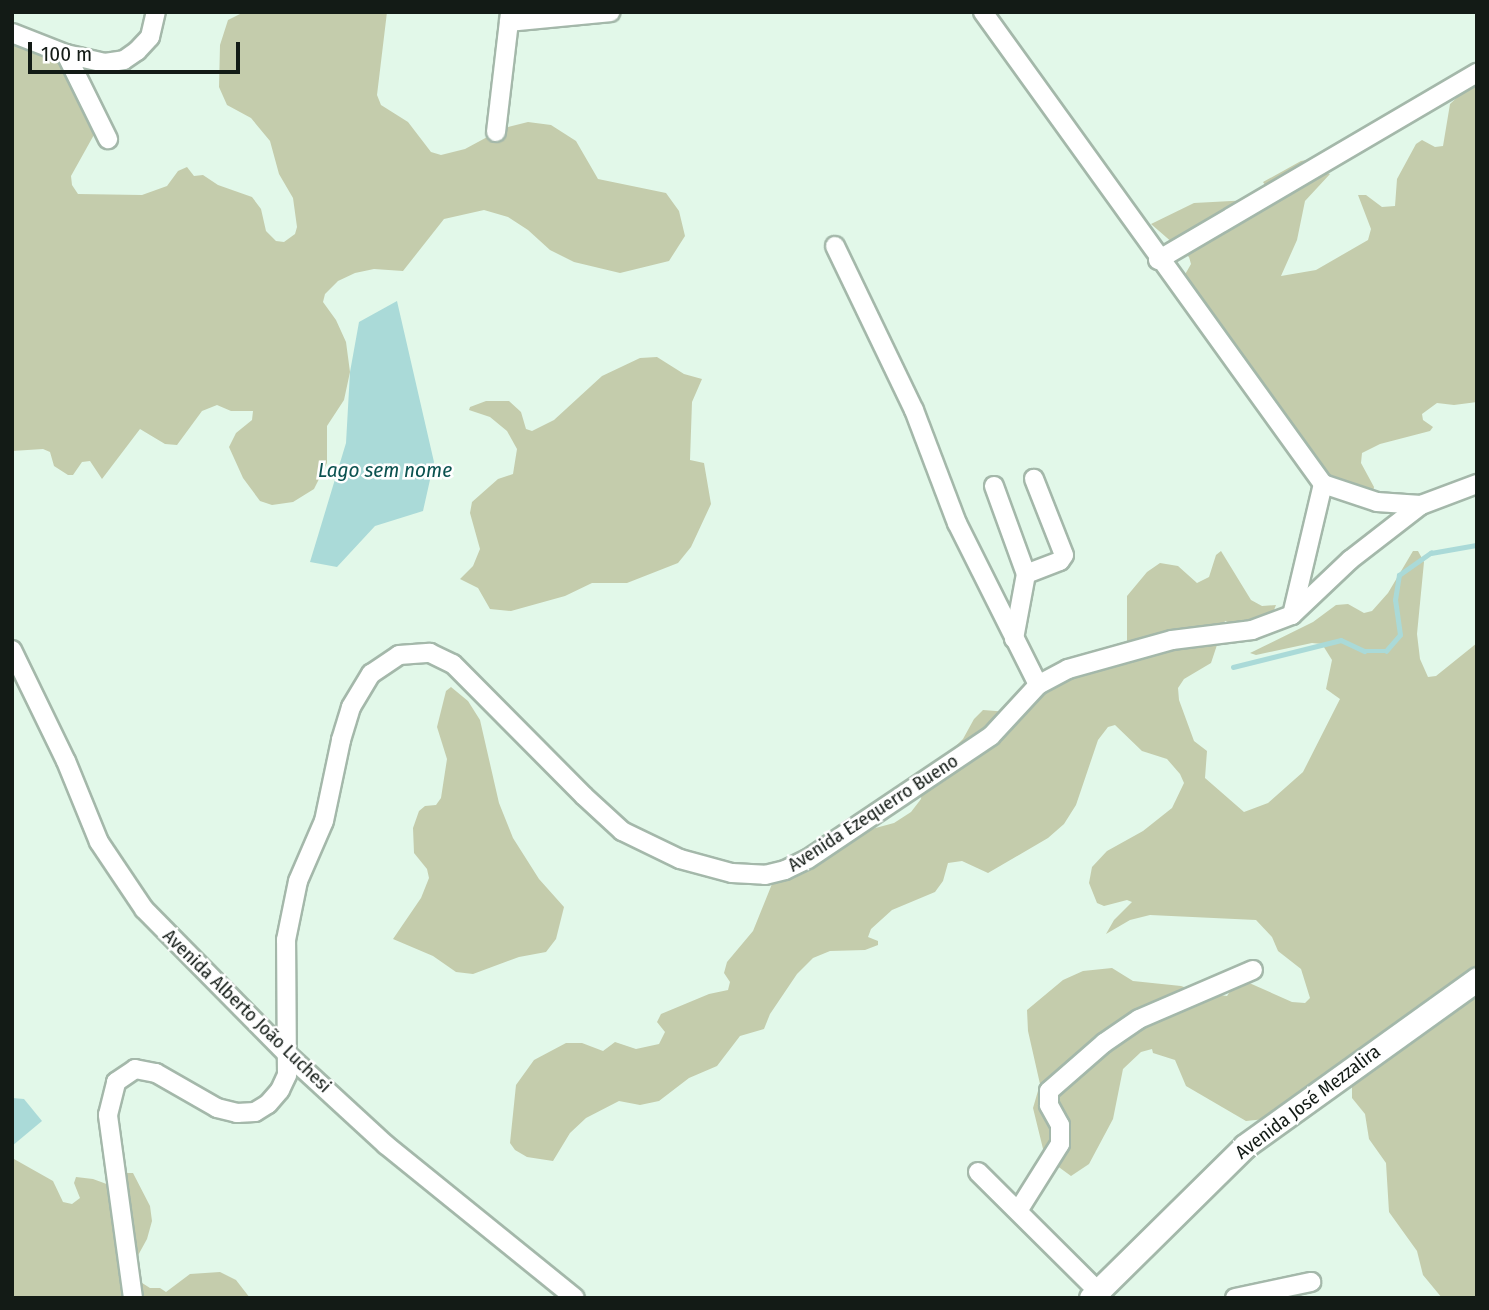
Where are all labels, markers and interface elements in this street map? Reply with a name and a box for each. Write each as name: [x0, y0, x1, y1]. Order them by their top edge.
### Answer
scale bar: [32, 28, 243, 72]
text: 100 m: [41, 41, 92, 67]
water label: Lago sem nome: [318, 457, 452, 483]
street label: Avenida Ezequerro Bueno: [784, 749, 962, 877]
street label: Avenida Alberto João Luchesi: [158, 925, 336, 1097]
street label: Avenida José Mezzalira: [1231, 1040, 1385, 1164]

